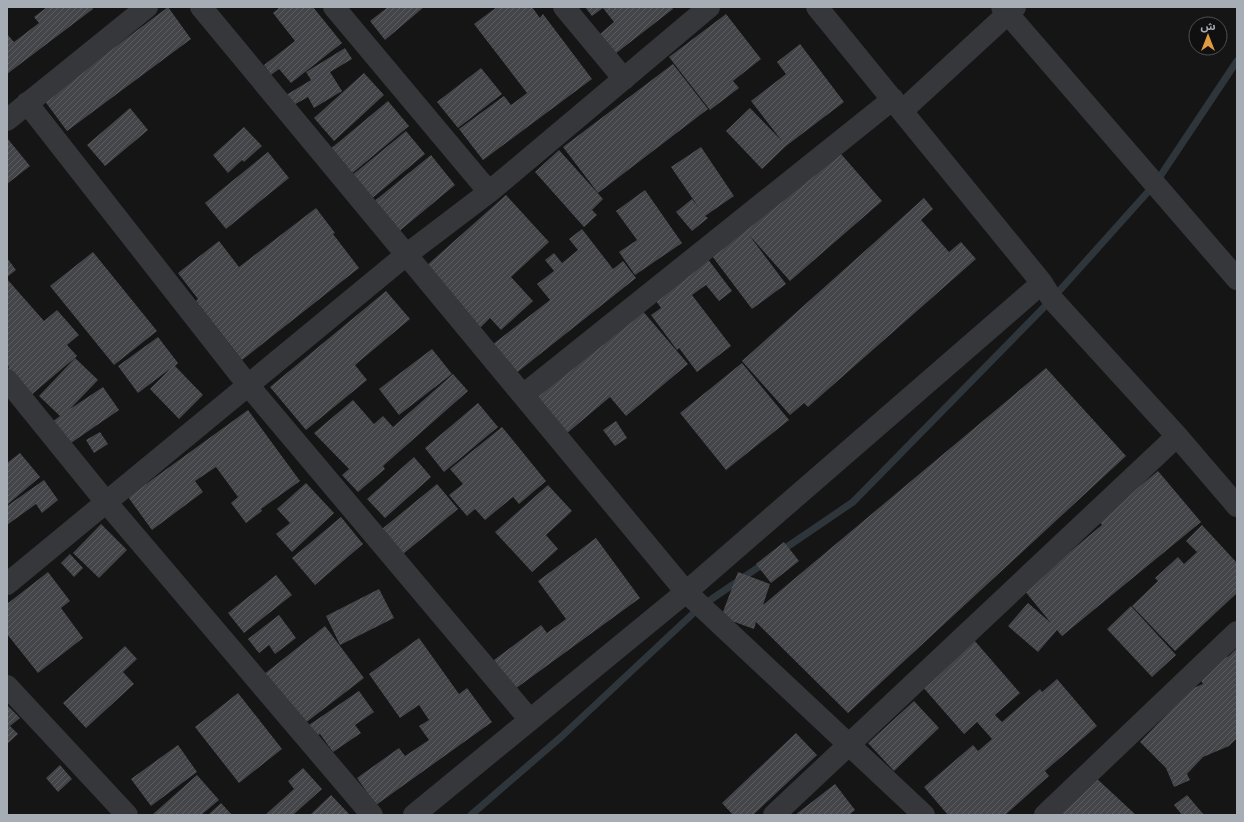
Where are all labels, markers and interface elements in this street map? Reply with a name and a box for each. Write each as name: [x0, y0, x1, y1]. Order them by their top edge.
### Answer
north arrow: [1188, 16, 1228, 56]
text: ش: [1200, 20, 1216, 33]

